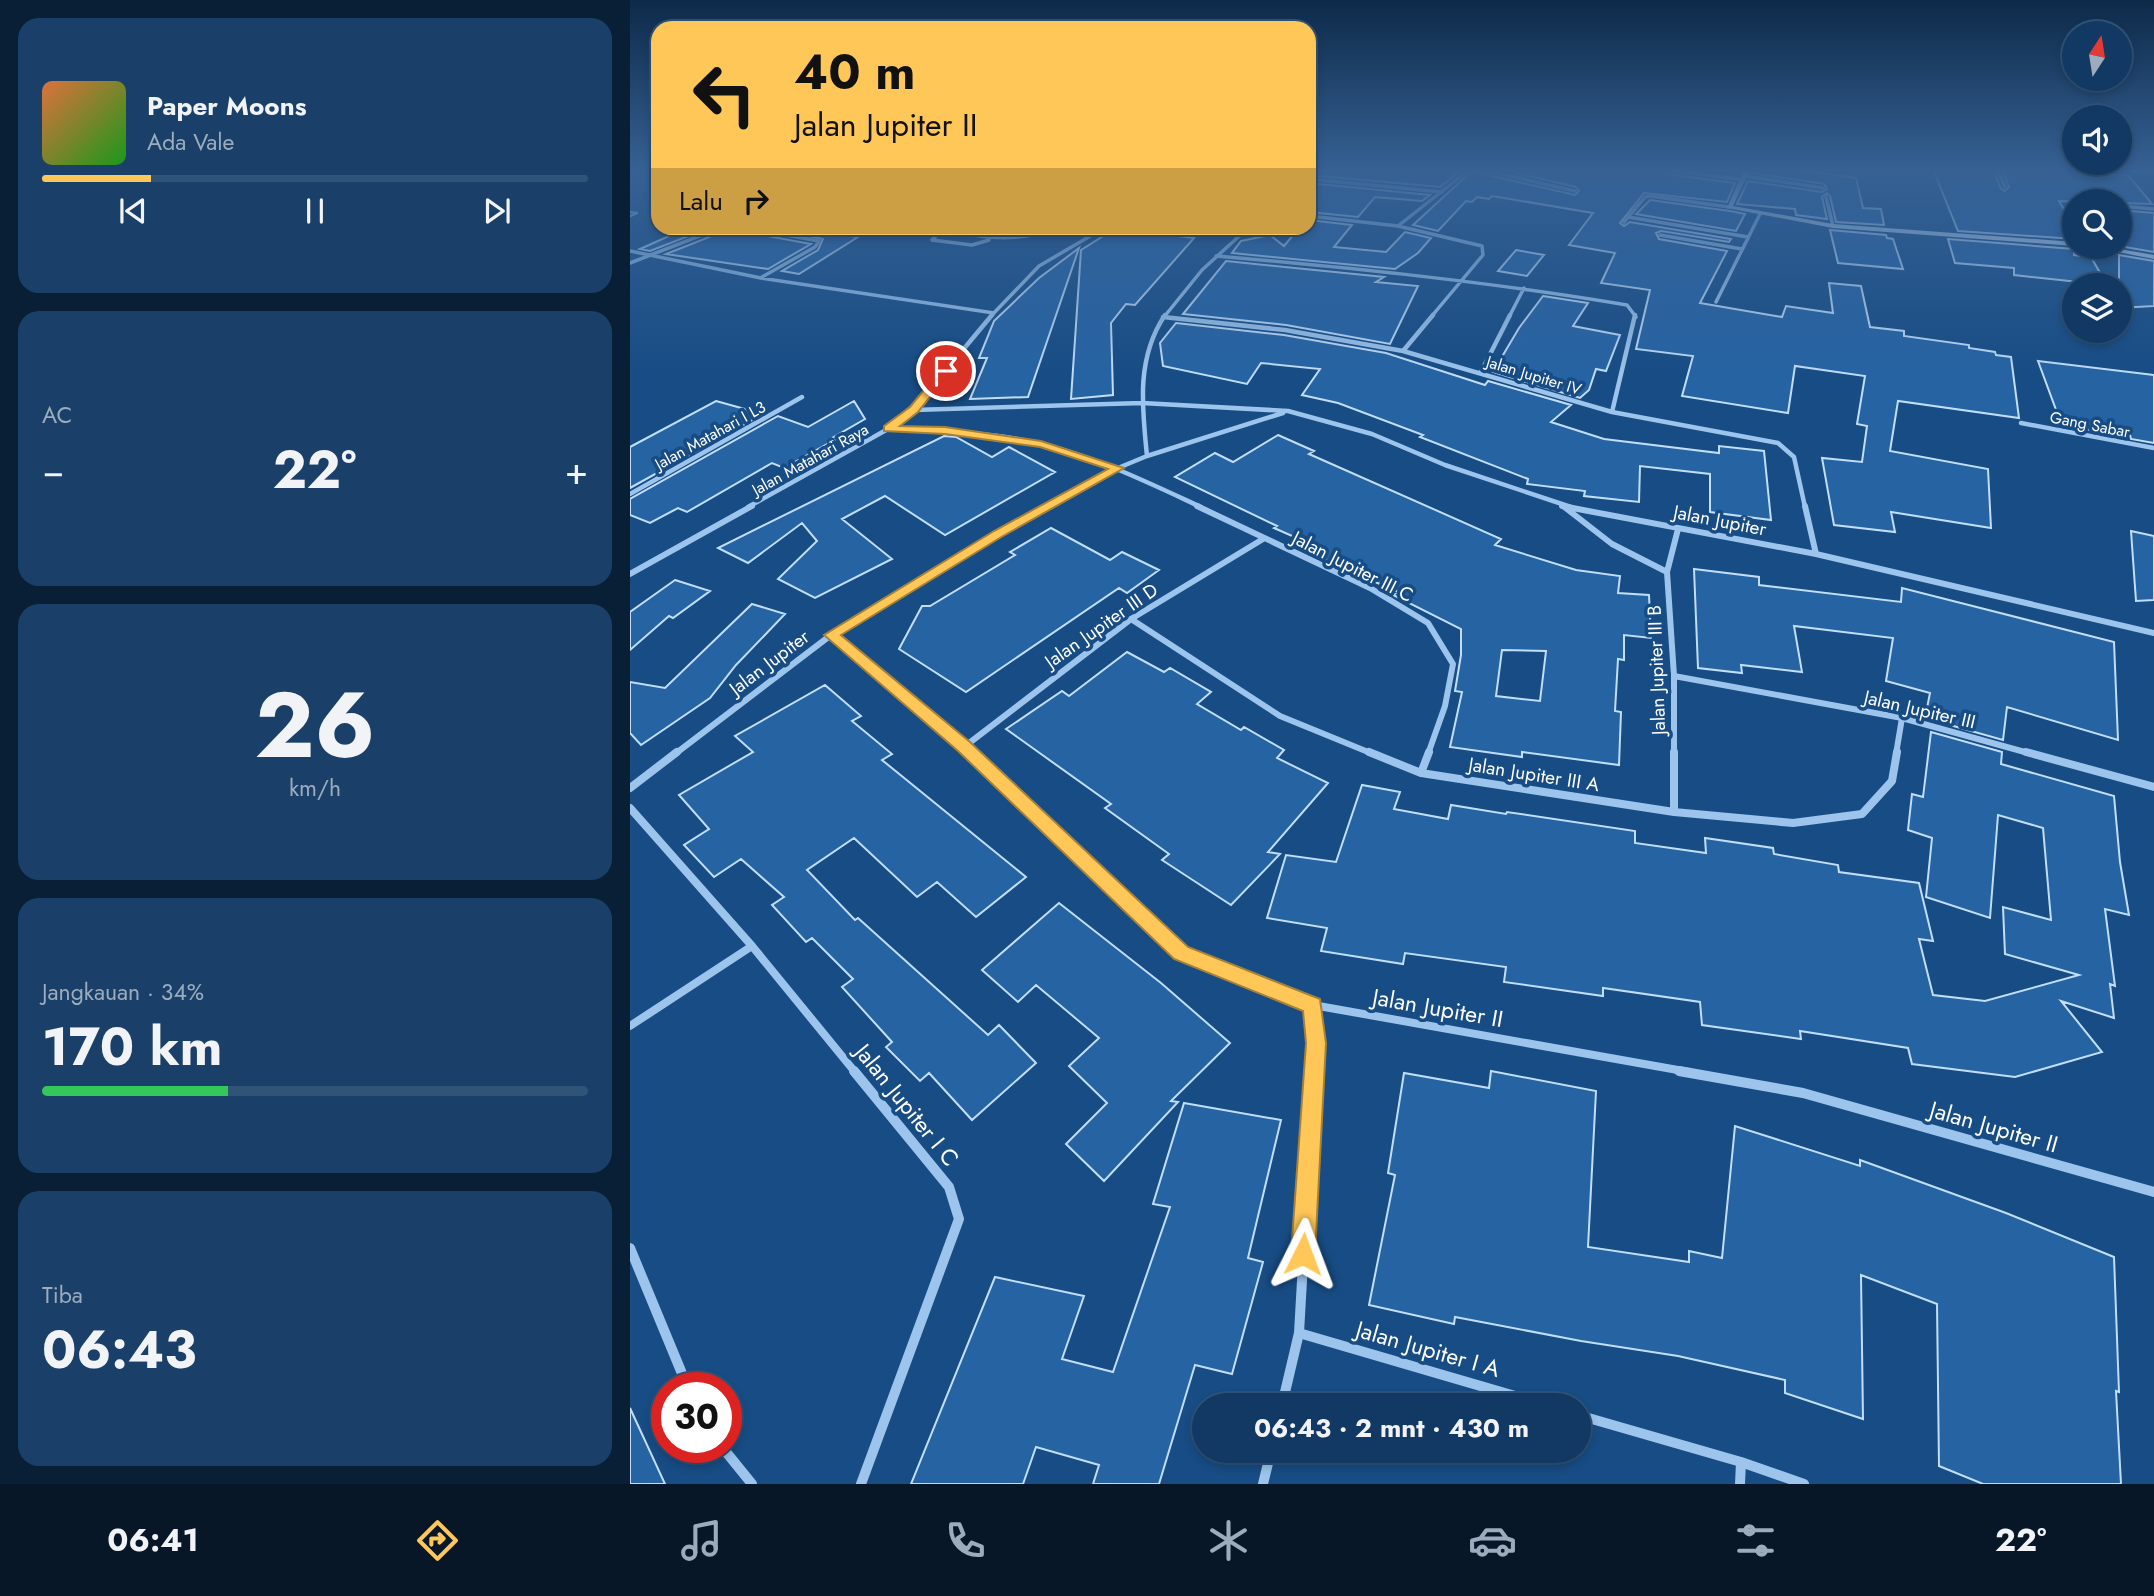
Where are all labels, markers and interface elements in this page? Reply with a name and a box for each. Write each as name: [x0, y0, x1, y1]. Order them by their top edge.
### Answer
north arrow: [2062, 21, 2132, 91]
map controls: [2062, 21, 2132, 343]
text: 40 m: [794, 37, 916, 107]
icon: left: [679, 49, 770, 140]
text: Paper Moons: [147, 87, 307, 125]
text: Jalan Jupiter II: [794, 102, 978, 148]
button: sound: [2062, 105, 2132, 175]
text: Ada Vale: [147, 125, 234, 159]
text: Lalu: [679, 182, 723, 220]
icon: right: [737, 182, 775, 220]
button: search: [2062, 189, 2132, 259]
icon: previous: [114, 192, 152, 230]
icon: pause: [296, 192, 334, 230]
icon: next: [478, 192, 516, 230]
button: layers: [2062, 273, 2132, 343]
pin: [916, 341, 976, 401]
street label: Jalan Jupiter IV: [1481, 349, 1585, 401]
icon: arrive: [927, 352, 965, 390]
street label: Jalan Matahari I L3: [649, 395, 770, 476]
text: AC: [42, 398, 72, 432]
street label: Gang Sabar: [2048, 405, 2132, 444]
street label: Jalan Matahari Raya: [746, 418, 873, 502]
text: 22°: [273, 432, 356, 508]
text: −: [42, 443, 64, 498]
text: +: [565, 443, 588, 498]
street label: Jalan Jupiter: [1668, 498, 1769, 543]
street label: Jalan Jupiter III C: [1285, 523, 1418, 609]
street label: Jalan Jupiter III D: [1037, 576, 1163, 676]
street label: Jalan Jupiter III B: [1641, 605, 1672, 738]
street label: Jalan Jupiter: [721, 623, 815, 703]
text: 26: [255, 660, 375, 791]
street label: Jalan Jupiter III: [1859, 683, 1978, 735]
street label: Jalan Jupiter III A: [1464, 750, 1602, 798]
text: km/h: [289, 771, 341, 805]
text: Jangkauan · 34%: [42, 975, 204, 1009]
street label: Jalan Jupiter II: [1367, 979, 1506, 1036]
text: 170 km: [42, 1009, 223, 1085]
street label: Jalan Jupiter I C: [845, 1034, 967, 1174]
street label: Jalan Jupiter II: [1923, 1092, 2062, 1162]
position arrow: [1266, 1217, 1340, 1291]
text: Tiba: [42, 1278, 83, 1312]
street label: Jalan Jupiter I A: [1349, 1311, 1505, 1386]
text: 06:43: [42, 1312, 197, 1388]
speed limit sign: 30: [651, 1372, 742, 1463]
text: 06:43 · 2 mnt · 430 m: [1254, 1409, 1529, 1447]
icon: directions: [413, 1516, 462, 1565]
icon: music: [677, 1516, 726, 1565]
icon: phone: [941, 1516, 990, 1565]
icon: climate: [1204, 1516, 1253, 1565]
icon: car: [1468, 1516, 1517, 1565]
icon: filters: [1731, 1516, 1780, 1565]
text: 06:41: [107, 1517, 199, 1563]
text: 22°: [1995, 1517, 2047, 1563]

